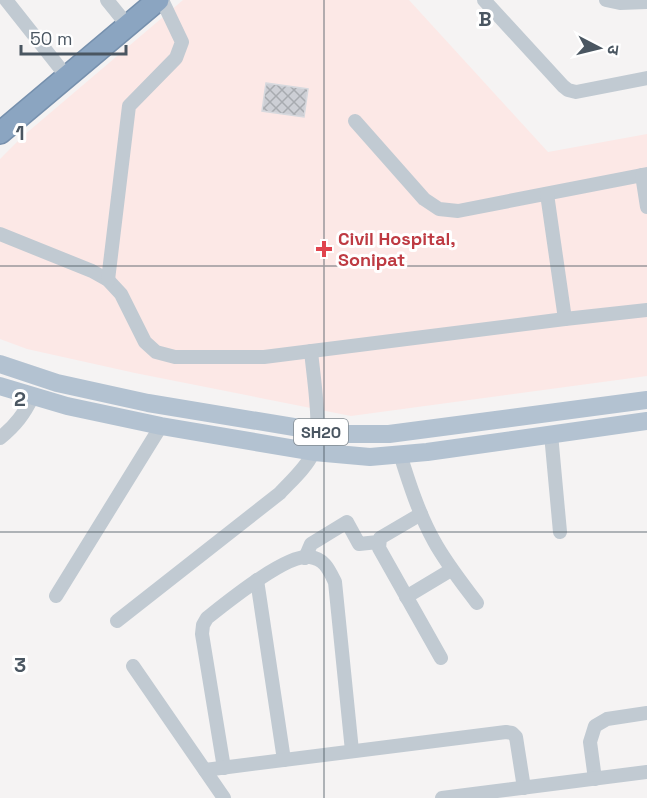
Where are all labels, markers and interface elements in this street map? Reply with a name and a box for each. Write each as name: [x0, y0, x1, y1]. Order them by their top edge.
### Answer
text: B: [478, 6, 492, 32]
scale bar: [21, 18, 126, 56]
north arrow: [569, 18, 629, 78]
text: 50 m: [30, 27, 72, 50]
text: उ: [602, 44, 624, 56]
text: 1: [15, 120, 25, 146]
place label: Civil Hospital, Sonipat: [338, 227, 456, 271]
marker: Civil Hospital, Sonipat: [315, 240, 333, 258]
text: 2: [14, 386, 26, 412]
road number: SH20: [294, 419, 348, 445]
text: 3: [14, 652, 26, 678]

